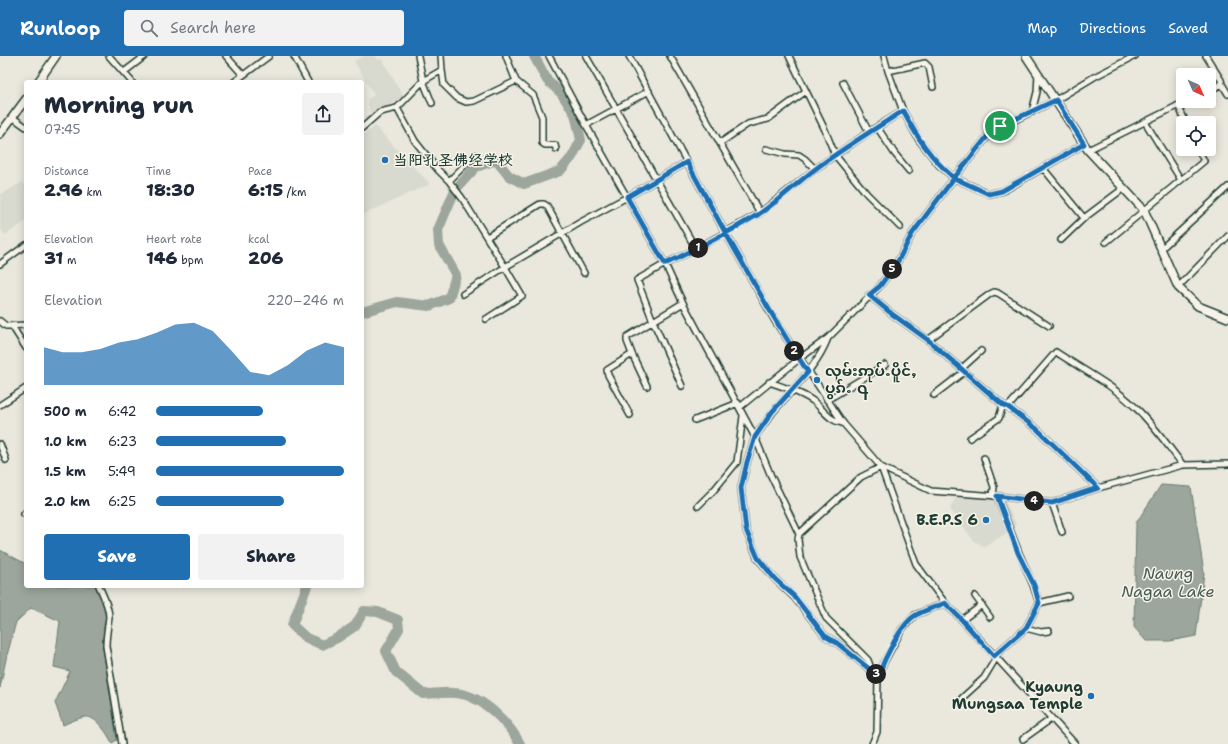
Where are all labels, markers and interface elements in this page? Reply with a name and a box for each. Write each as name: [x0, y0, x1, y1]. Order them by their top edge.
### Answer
search box: [124, 10, 404, 46]
text: Runloop: [20, 16, 100, 41]
icon: search: [138, 17, 160, 39]
text: Search here: [170, 18, 256, 38]
text: Map: [1028, 19, 1058, 37]
text: Directions: [1080, 19, 1146, 37]
text: Saved: [1168, 19, 1208, 37]
north arrow: [1176, 68, 1216, 108]
map controls: [1176, 68, 1216, 156]
text: Morning run: [44, 91, 194, 120]
button: share: [302, 93, 344, 135]
pin: [983, 109, 1017, 143]
icon: arrive: [989, 115, 1011, 137]
button: locate: [1176, 116, 1216, 156]
text: 07:45: [44, 121, 81, 138]
place label: 当阳孔圣佛经学校: [393, 150, 513, 170]
marker: 当阳孔圣佛经学校: [380, 155, 390, 165]
text: Distance: [44, 164, 89, 179]
text: Time: [146, 164, 171, 179]
text: Pace: [248, 164, 272, 179]
text: 2.96: [44, 179, 83, 201]
text: 18:30: [146, 179, 195, 201]
text: 6:15: [248, 179, 283, 201]
text: km: [83, 185, 102, 200]
text: /km: [283, 185, 307, 200]
text: Elevation: [44, 232, 93, 247]
text: Heart rate: [146, 232, 202, 247]
text: kcal: [248, 232, 269, 247]
pin: 1: [688, 238, 708, 258]
text: 1: [695, 240, 701, 255]
text: 31: [44, 247, 63, 269]
text: 146: [146, 247, 178, 269]
text: 206: [248, 247, 283, 269]
text: m: [63, 253, 76, 268]
text: bpm: [178, 253, 203, 268]
pin: 5: [882, 259, 902, 279]
text: 5: [889, 261, 895, 276]
text: Elevation: [44, 292, 102, 309]
text: 220–246 m: [267, 292, 344, 309]
pin: 2: [784, 341, 804, 361]
text: 2: [790, 343, 798, 358]
place label: လုမ်းဢုပ်ႉပိူင်ႇ ပွၵ်ႉ ႖: [825, 361, 917, 400]
marker: လုမ်းဢုပ်ႉပိူင်ႇ ပွၵ်ႉ ႖: [812, 375, 822, 385]
text: 500 m: [44, 403, 87, 420]
text: 6:42: [108, 403, 137, 420]
text: 1.0 km: [44, 433, 86, 450]
text: 6:23: [108, 433, 137, 450]
text: 1.5 km: [44, 463, 86, 480]
text: 5:49: [108, 463, 136, 480]
pin: 4: [1024, 491, 1044, 511]
text: 2.0 km: [44, 493, 90, 510]
text: 6:25: [108, 493, 136, 510]
text: 4: [1030, 493, 1038, 508]
place label: B.E.P.S 6: [916, 510, 978, 530]
marker: B.E.P.S 6: [981, 515, 991, 525]
button: Save: [44, 534, 190, 580]
button: Share: [198, 534, 344, 580]
water label: Naung Nagaa Lake: [1121, 563, 1215, 602]
pin: 3: [866, 664, 886, 684]
text: 3: [872, 666, 880, 681]
place label: Kyaung Mungsaa Temple: [952, 677, 1083, 714]
marker: Kyaung Mungsaa Temple: [1086, 691, 1096, 701]

